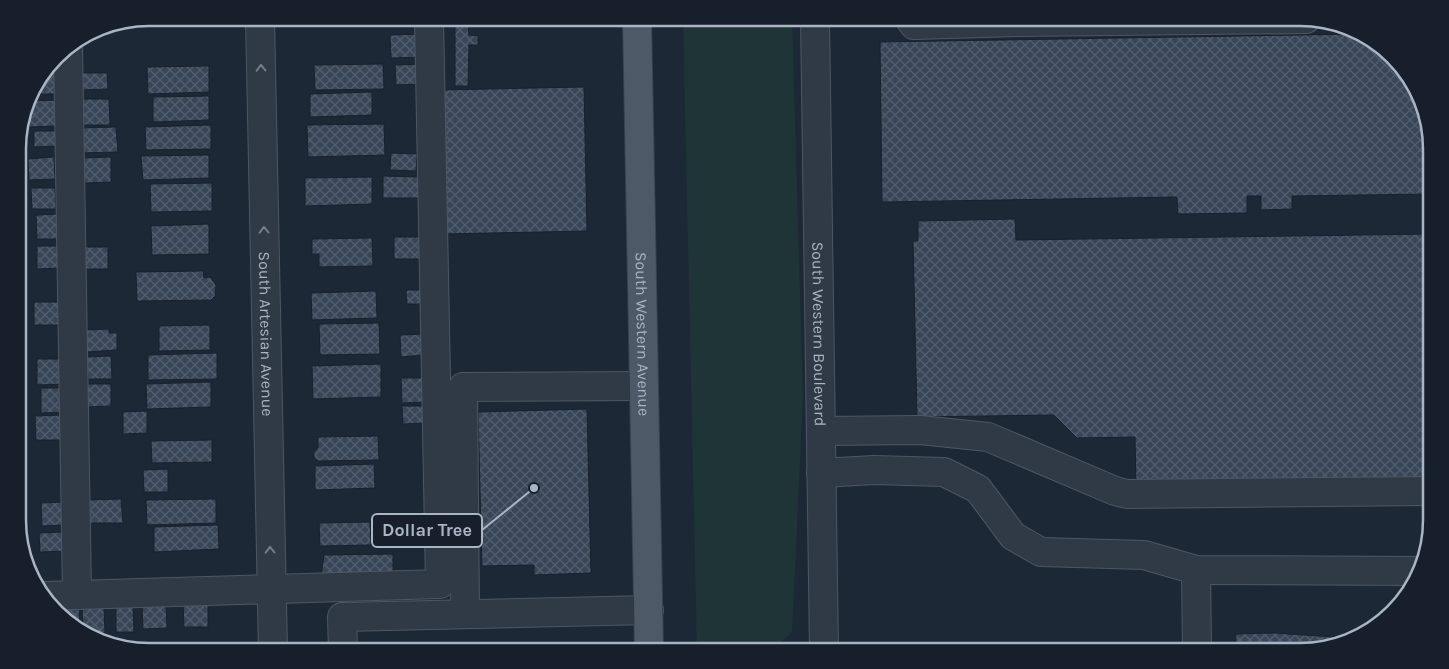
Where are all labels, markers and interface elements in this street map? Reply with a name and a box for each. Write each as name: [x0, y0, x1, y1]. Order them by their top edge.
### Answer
one-way arrow: [255, 64, 266, 72]
one-way arrow: [259, 226, 269, 234]
street label: South Western Boulevard: [808, 241, 830, 427]
street label: South Artesian Avenue: [255, 251, 277, 417]
street label: South Western Avenue: [631, 252, 654, 416]
callout: Dollar Tree: [372, 514, 482, 547]
text: Dollar Tree: [382, 519, 472, 541]
one-way arrow: [265, 546, 275, 554]

